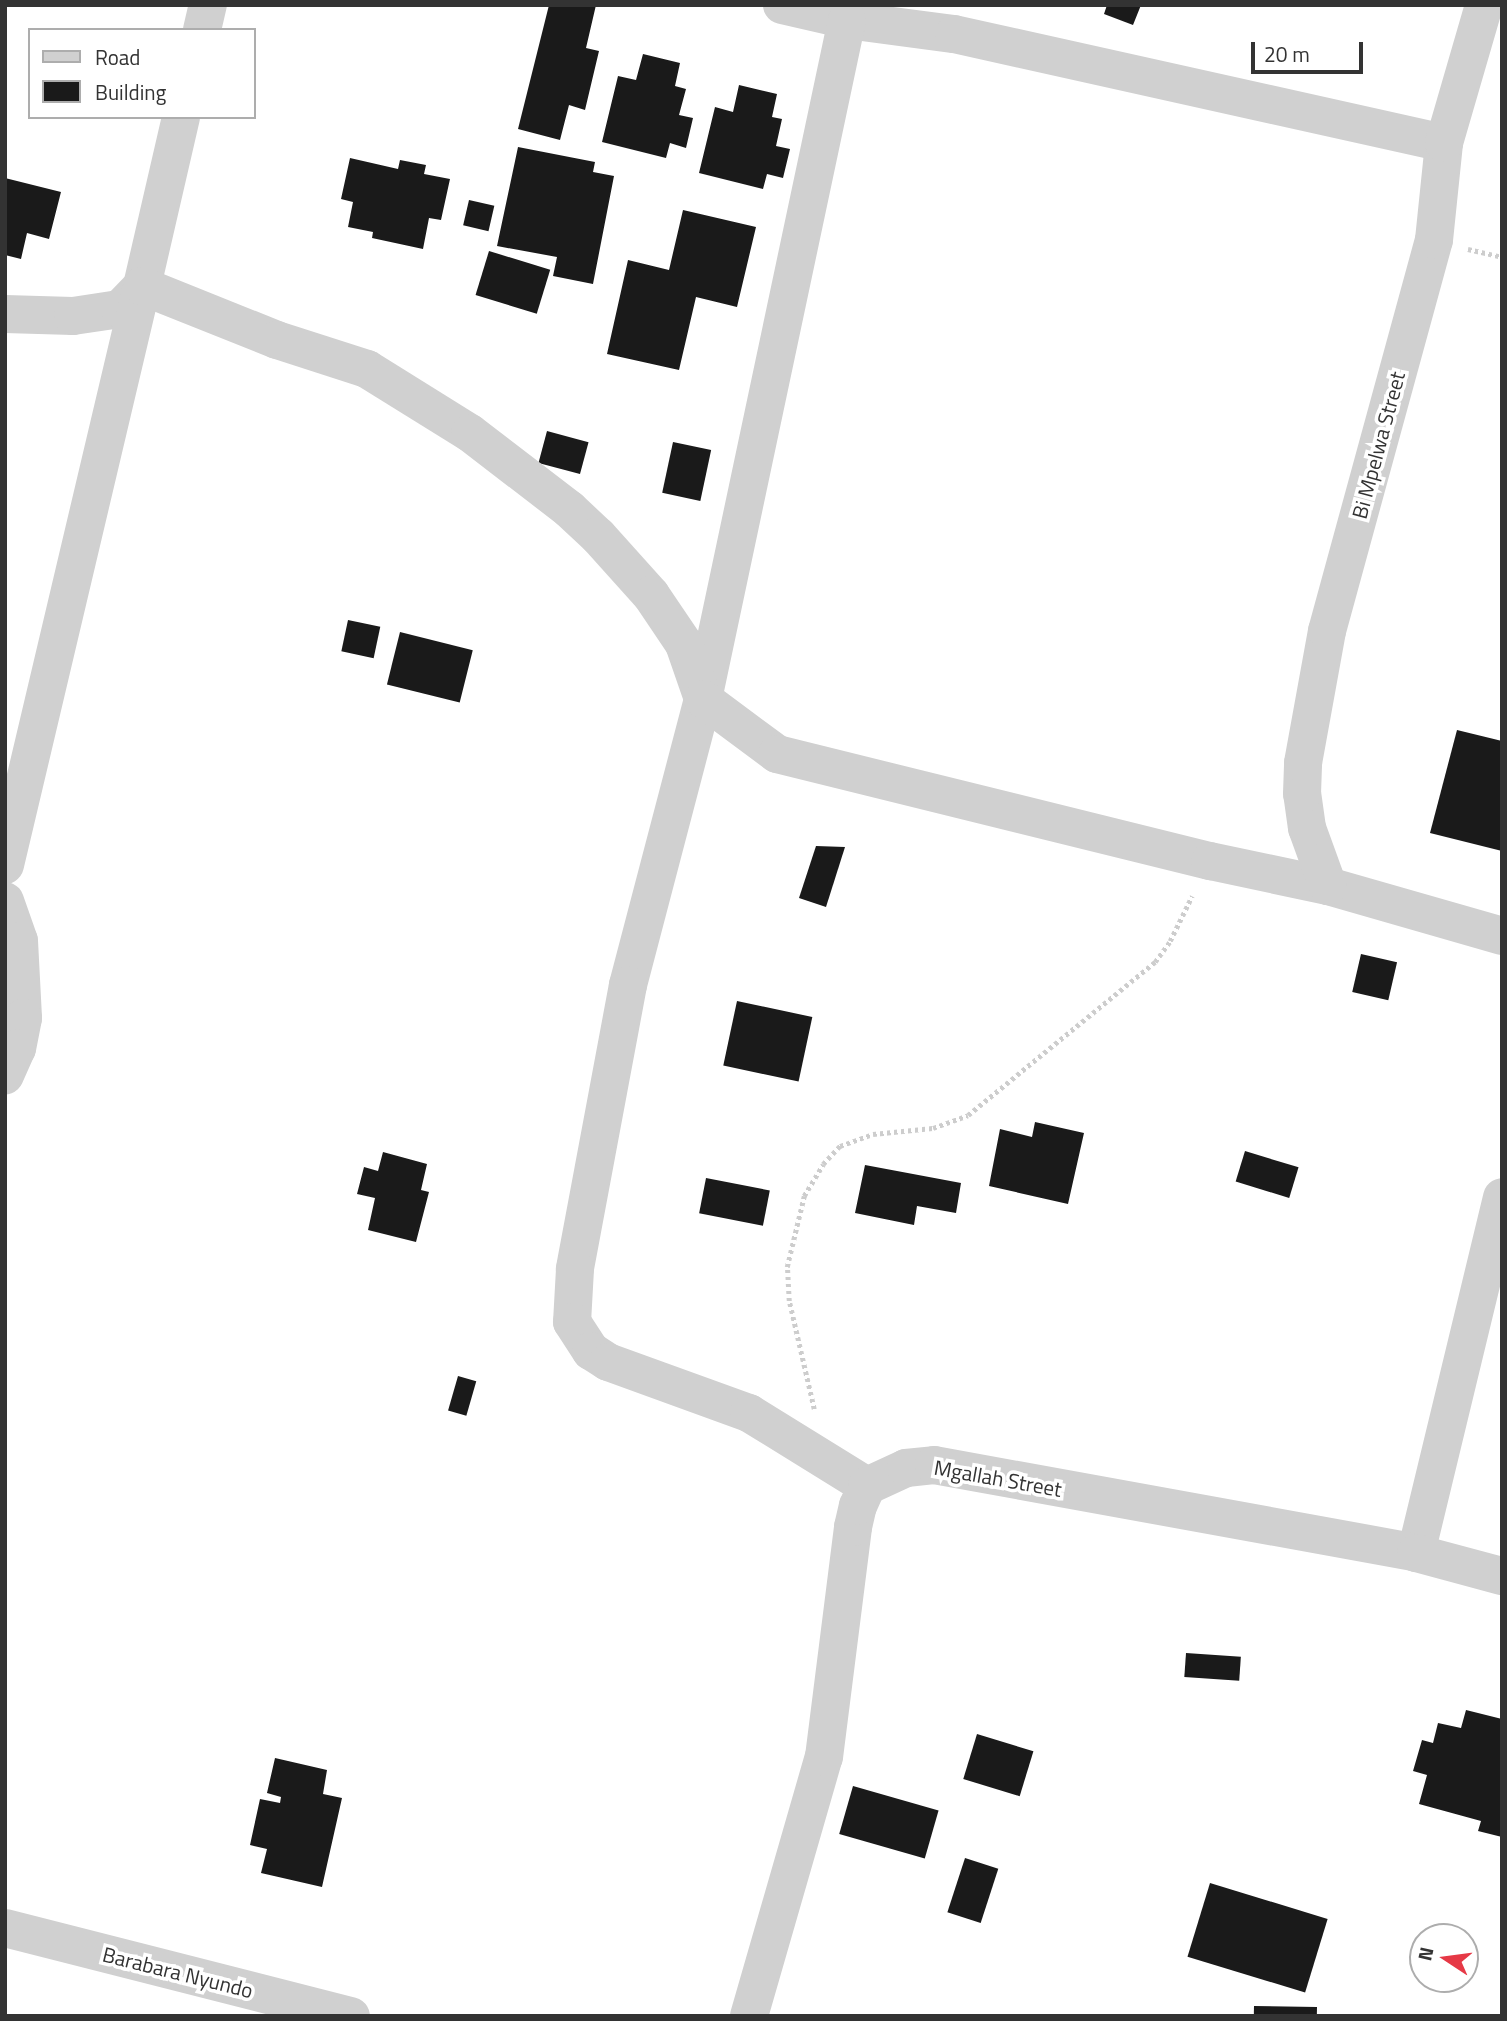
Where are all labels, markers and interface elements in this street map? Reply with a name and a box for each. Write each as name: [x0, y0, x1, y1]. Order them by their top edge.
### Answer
legend: [28, 28, 256, 119]
scale bar: [1255, 28, 1367, 72]
text: 20 m: [1264, 38, 1310, 70]
text: Road: [95, 41, 140, 73]
text: Building: [95, 76, 166, 108]
street label: Bi Mpelwa Street: [1346, 369, 1410, 521]
street label: Mgallah Street: [932, 1454, 1064, 1502]
north arrow: [1409, 1923, 1479, 1993]
street label: Barabara Nyundo: [100, 1941, 256, 2003]
text: N: [1409, 1944, 1441, 1963]

